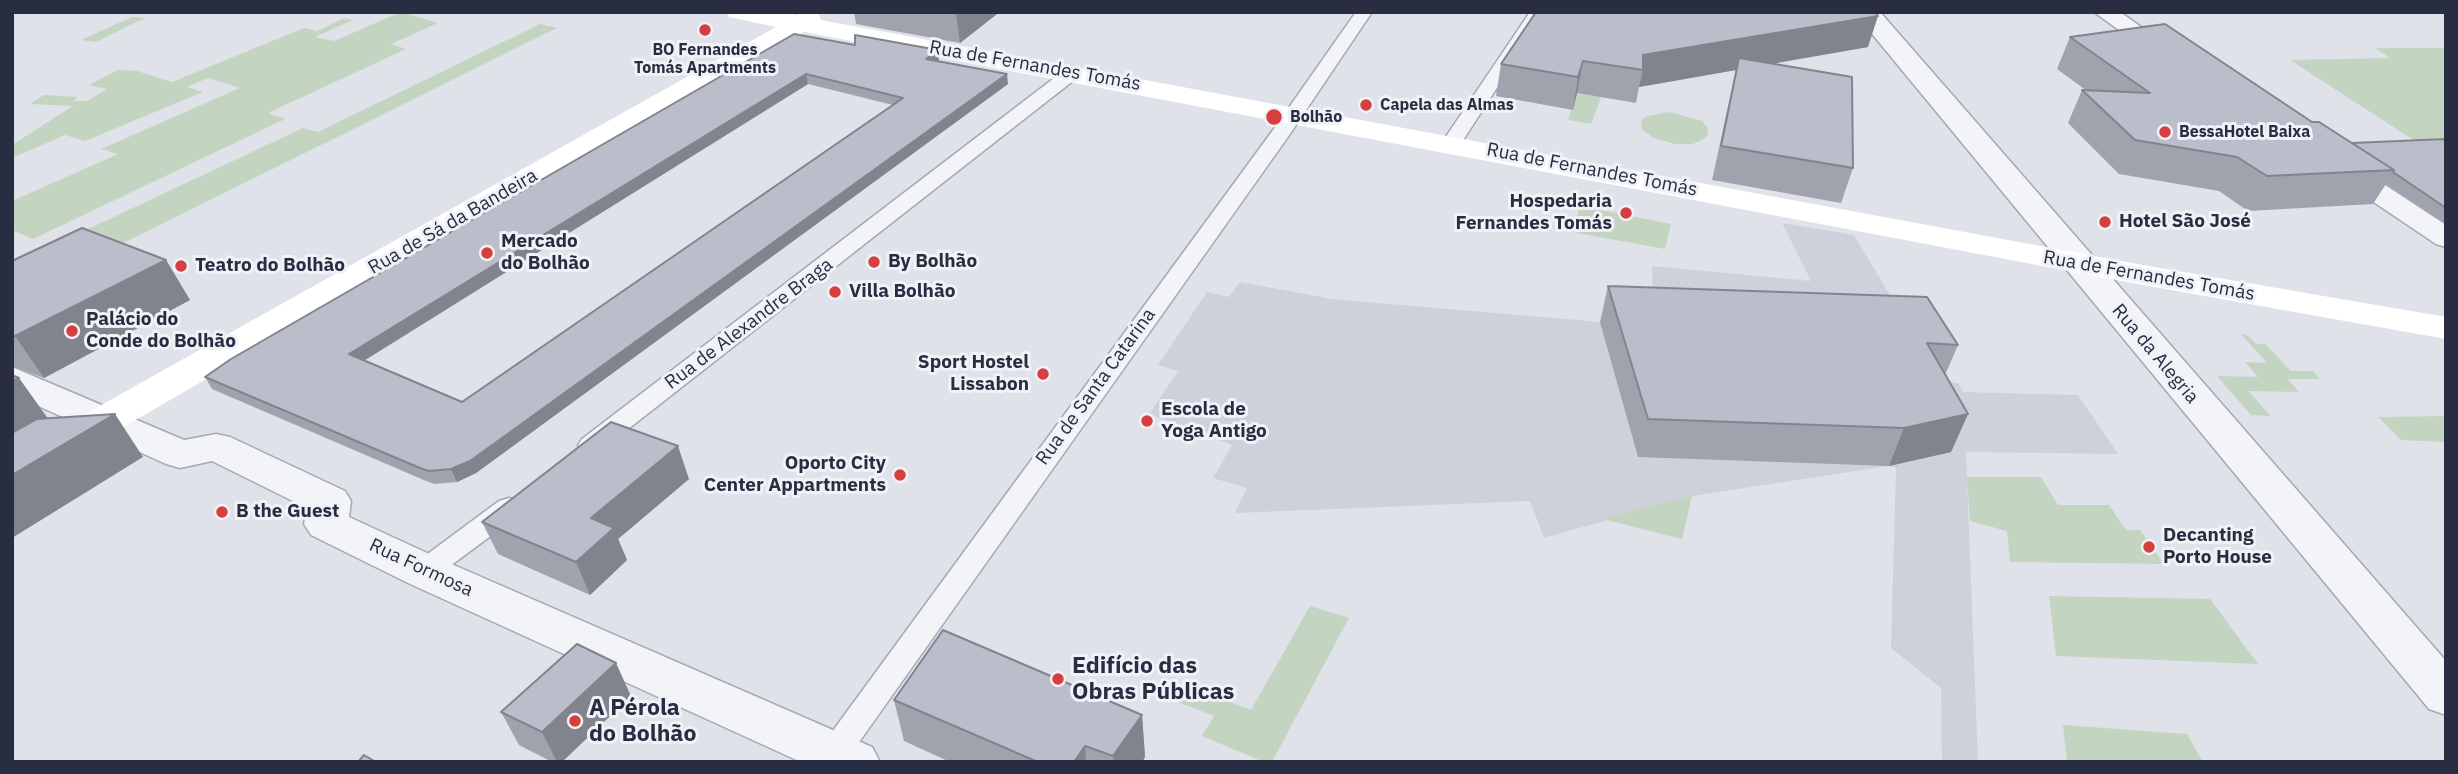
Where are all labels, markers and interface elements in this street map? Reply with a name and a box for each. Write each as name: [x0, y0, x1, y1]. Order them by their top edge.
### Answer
marker: BO Fernandes Tomás Apartments: [697, 22, 713, 38]
street label: Rua de Fernandes Tomás: [928, 36, 1142, 96]
place label: BO Fernandes Tomás Apartments: [634, 40, 776, 78]
place label: Capela das Almas: [1380, 95, 1514, 115]
marker: Capela das Almas: [1358, 97, 1374, 113]
marker: Bolhão: [1264, 107, 1284, 127]
place label: Bolhão: [1290, 107, 1342, 127]
place label: BessaHotel Baixa: [2179, 122, 2310, 142]
marker: BessaHotel Baixa: [2157, 124, 2173, 140]
street label: Rua de Fernandes Tomás: [1485, 138, 1699, 202]
street label: Rua de Sá da Bandeira: [364, 164, 542, 280]
place label: Hospedaria Fernandes Tomás: [1455, 191, 1612, 235]
marker: Hospedaria Fernandes Tomás: [1618, 205, 1634, 221]
place label: Hotel São José: [2119, 211, 2251, 233]
marker: Hotel São José: [2097, 214, 2113, 230]
place label: Mercado do Bolhão: [501, 231, 590, 275]
marker: Mercado do Bolhão: [479, 245, 495, 261]
street label: Rua de Fernandes Tomás: [2042, 246, 2256, 306]
place label: By Bolhão: [888, 251, 977, 273]
street label: Rua de Alexandre Braga: [661, 254, 837, 394]
marker: By Bolhão: [866, 254, 882, 270]
place label: Teatro do Bolhão: [195, 255, 345, 277]
marker: Teatro do Bolhão: [173, 258, 189, 274]
place label: Villa Bolhão: [849, 281, 955, 303]
marker: Villa Bolhão: [827, 284, 843, 300]
street label: Rua da Alegria: [2107, 300, 2203, 408]
street label: Rua de Santa Catarina: [1031, 304, 1161, 470]
place label: Palácio do Conde do Bolhão: [86, 309, 236, 353]
marker: Palácio do Conde do Bolhão: [64, 323, 80, 339]
place label: Sport Hostel Lissabon: [918, 352, 1029, 396]
marker: Sport Hostel Lissabon: [1035, 366, 1051, 382]
place label: Escola de Yoga Antigo: [1161, 399, 1267, 443]
marker: Escola de Yoga Antigo: [1139, 413, 1155, 429]
place label: Oporto City Center Appartments: [704, 453, 886, 497]
marker: Oporto City Center Appartments: [892, 467, 908, 483]
place label: B the Guest: [236, 501, 339, 523]
marker: B the Guest: [214, 504, 230, 520]
place label: Decanting Porto House: [2163, 525, 2272, 569]
street label: Rua Formosa: [365, 534, 477, 602]
marker: Decanting Porto House: [2141, 539, 2157, 555]
place label: Edifício das Obras Públicas: [1072, 652, 1234, 706]
marker: Edifício das Obras Públicas: [1050, 671, 1066, 687]
place label: A Pérola do Bolhão: [589, 694, 696, 748]
marker: A Pérola do Bolhão: [567, 713, 583, 729]

